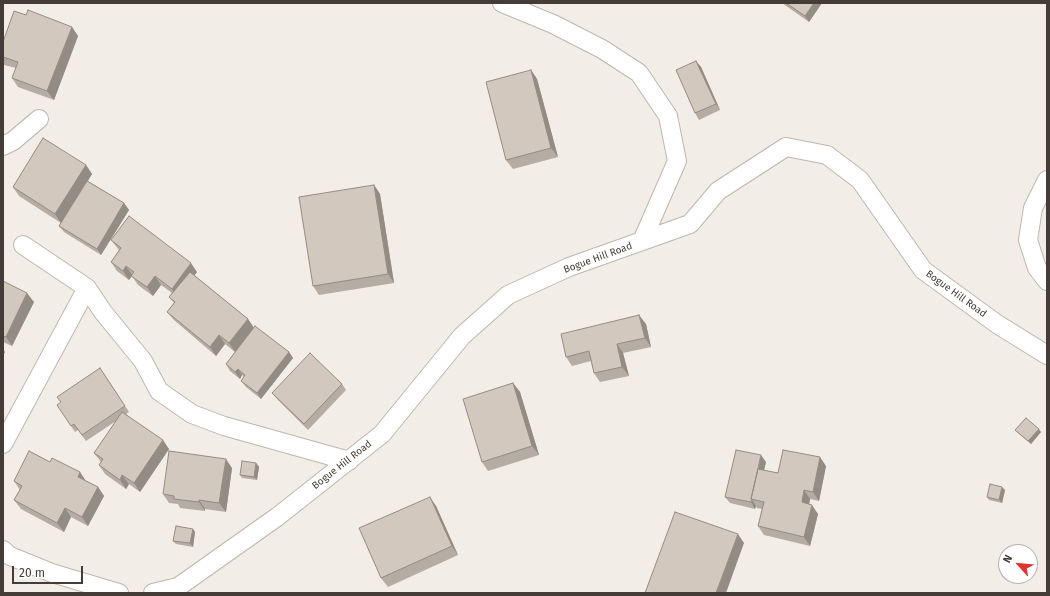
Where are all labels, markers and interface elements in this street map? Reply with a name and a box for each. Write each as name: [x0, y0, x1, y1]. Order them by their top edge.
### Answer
street label: Bogue Hill Road: [562, 240, 634, 276]
street label: Bogue Hill Road: [923, 268, 989, 320]
street label: Bogue Hill Road: [310, 438, 374, 492]
north arrow: [998, 544, 1038, 584]
text: N: [1000, 553, 1015, 565]
scale bar: [14, 558, 85, 584]
text: 20 m: [19, 566, 45, 580]

